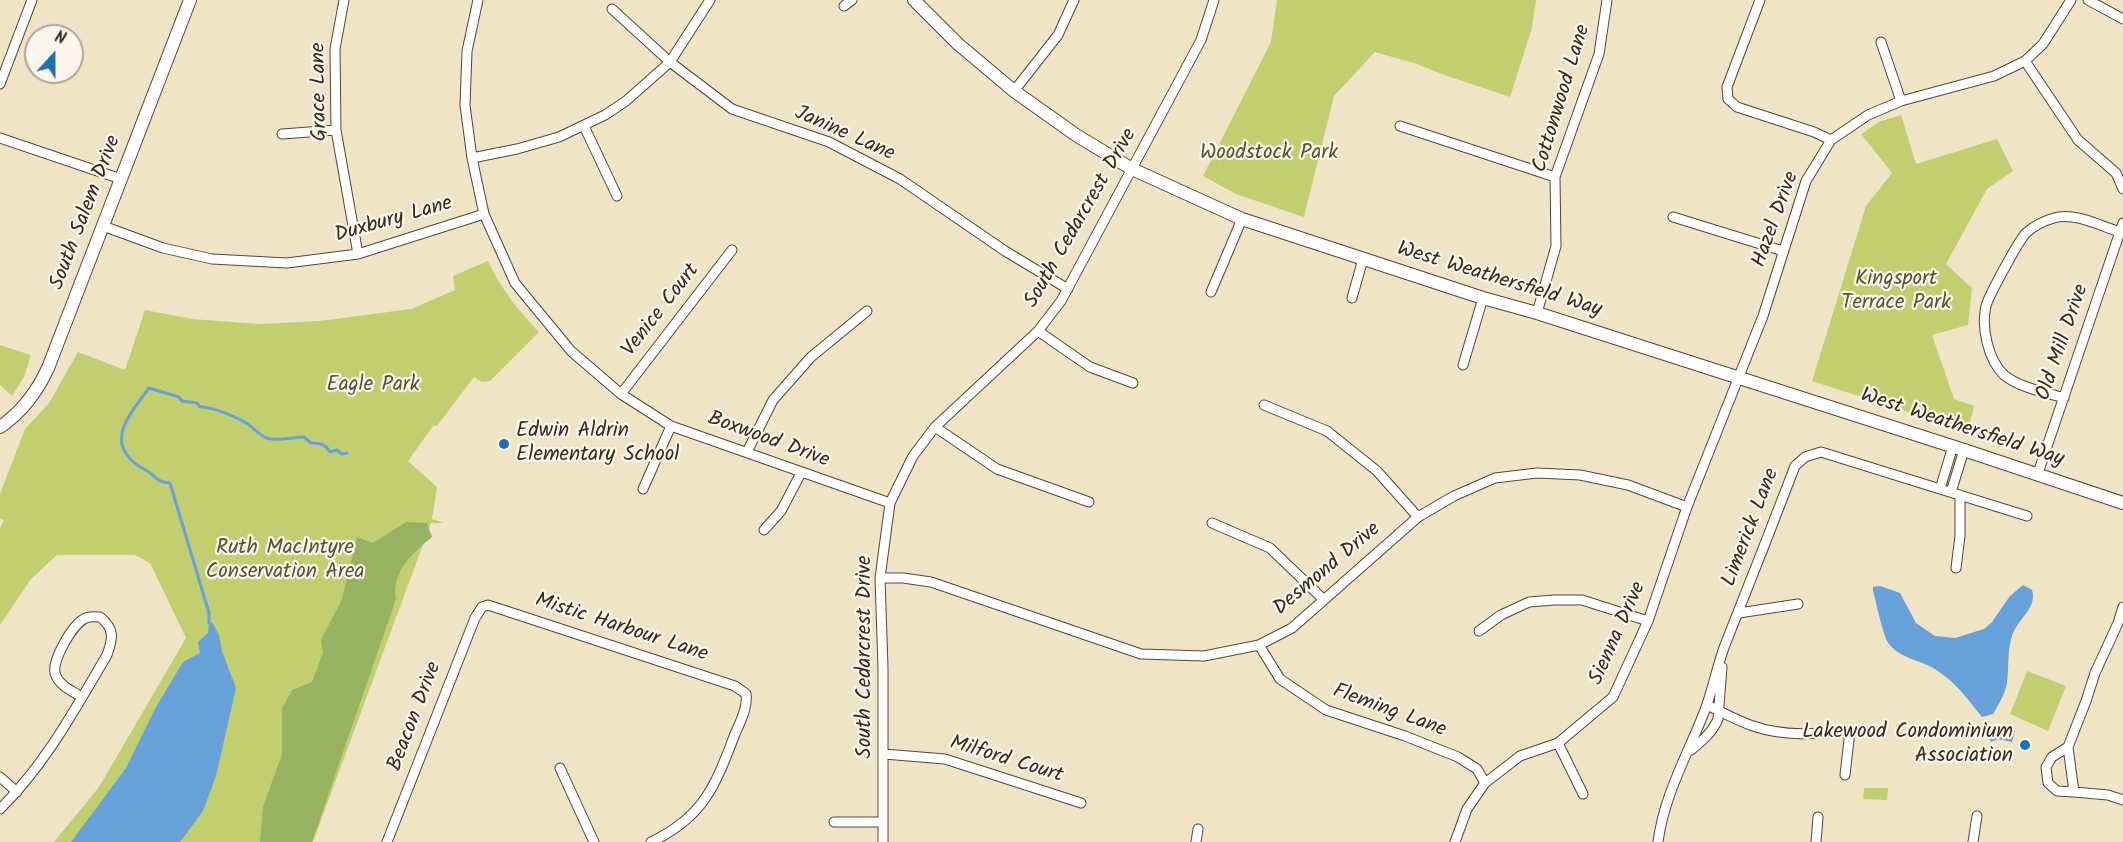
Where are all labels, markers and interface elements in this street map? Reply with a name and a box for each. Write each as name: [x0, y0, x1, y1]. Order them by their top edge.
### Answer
street label: Cottonwood Lane: [1529, 22, 1597, 176]
north arrow: [24, 24, 84, 84]
text: N: [51, 25, 69, 52]
street label: Grace Lane: [308, 42, 334, 142]
street label: Janine Lane: [790, 102, 898, 168]
street label: South Cedarcrest Drive: [1020, 125, 1144, 313]
street label: South Salem Drive: [46, 132, 128, 294]
park label: Woodstock Park: [1200, 141, 1338, 167]
street label: Hazel Drive: [1748, 169, 1806, 271]
street label: Duxbury Lane: [332, 192, 456, 250]
street label: West Weathersfield Way: [1394, 238, 1604, 324]
street label: Venice Court: [618, 259, 706, 363]
park label: Kingsport Terrace Park: [1841, 267, 1951, 317]
street label: Old Mill Drive: [2032, 282, 2096, 404]
park label: Eagle Park: [326, 373, 420, 399]
street label: West Weathersfield Way: [1857, 384, 2067, 474]
street label: Boxwood Drive: [704, 407, 832, 475]
place label: Edwin Aldrin Elementary School: [516, 419, 679, 469]
marker: Edwin Aldrin Elementary School: [497, 437, 511, 451]
street label: Limerick Lane: [1718, 466, 1786, 590]
street label: Desmond Drive: [1269, 518, 1387, 622]
park label: Ruth MacIntyre Conservation Area: [206, 536, 364, 586]
street label: South Cedarcrest Drive: [853, 556, 879, 758]
street label: Sienna Drive: [1585, 579, 1653, 689]
street label: Mistic Harbour Lane: [531, 589, 711, 669]
street label: Beacon Drive: [384, 659, 448, 775]
street label: Fleming Lane: [1329, 680, 1449, 744]
place label: Lakewood Condominium Association: [1802, 720, 2013, 770]
street label: Milford Court: [946, 732, 1066, 790]
marker: Lakewood Condominium Association: [2018, 738, 2032, 752]

